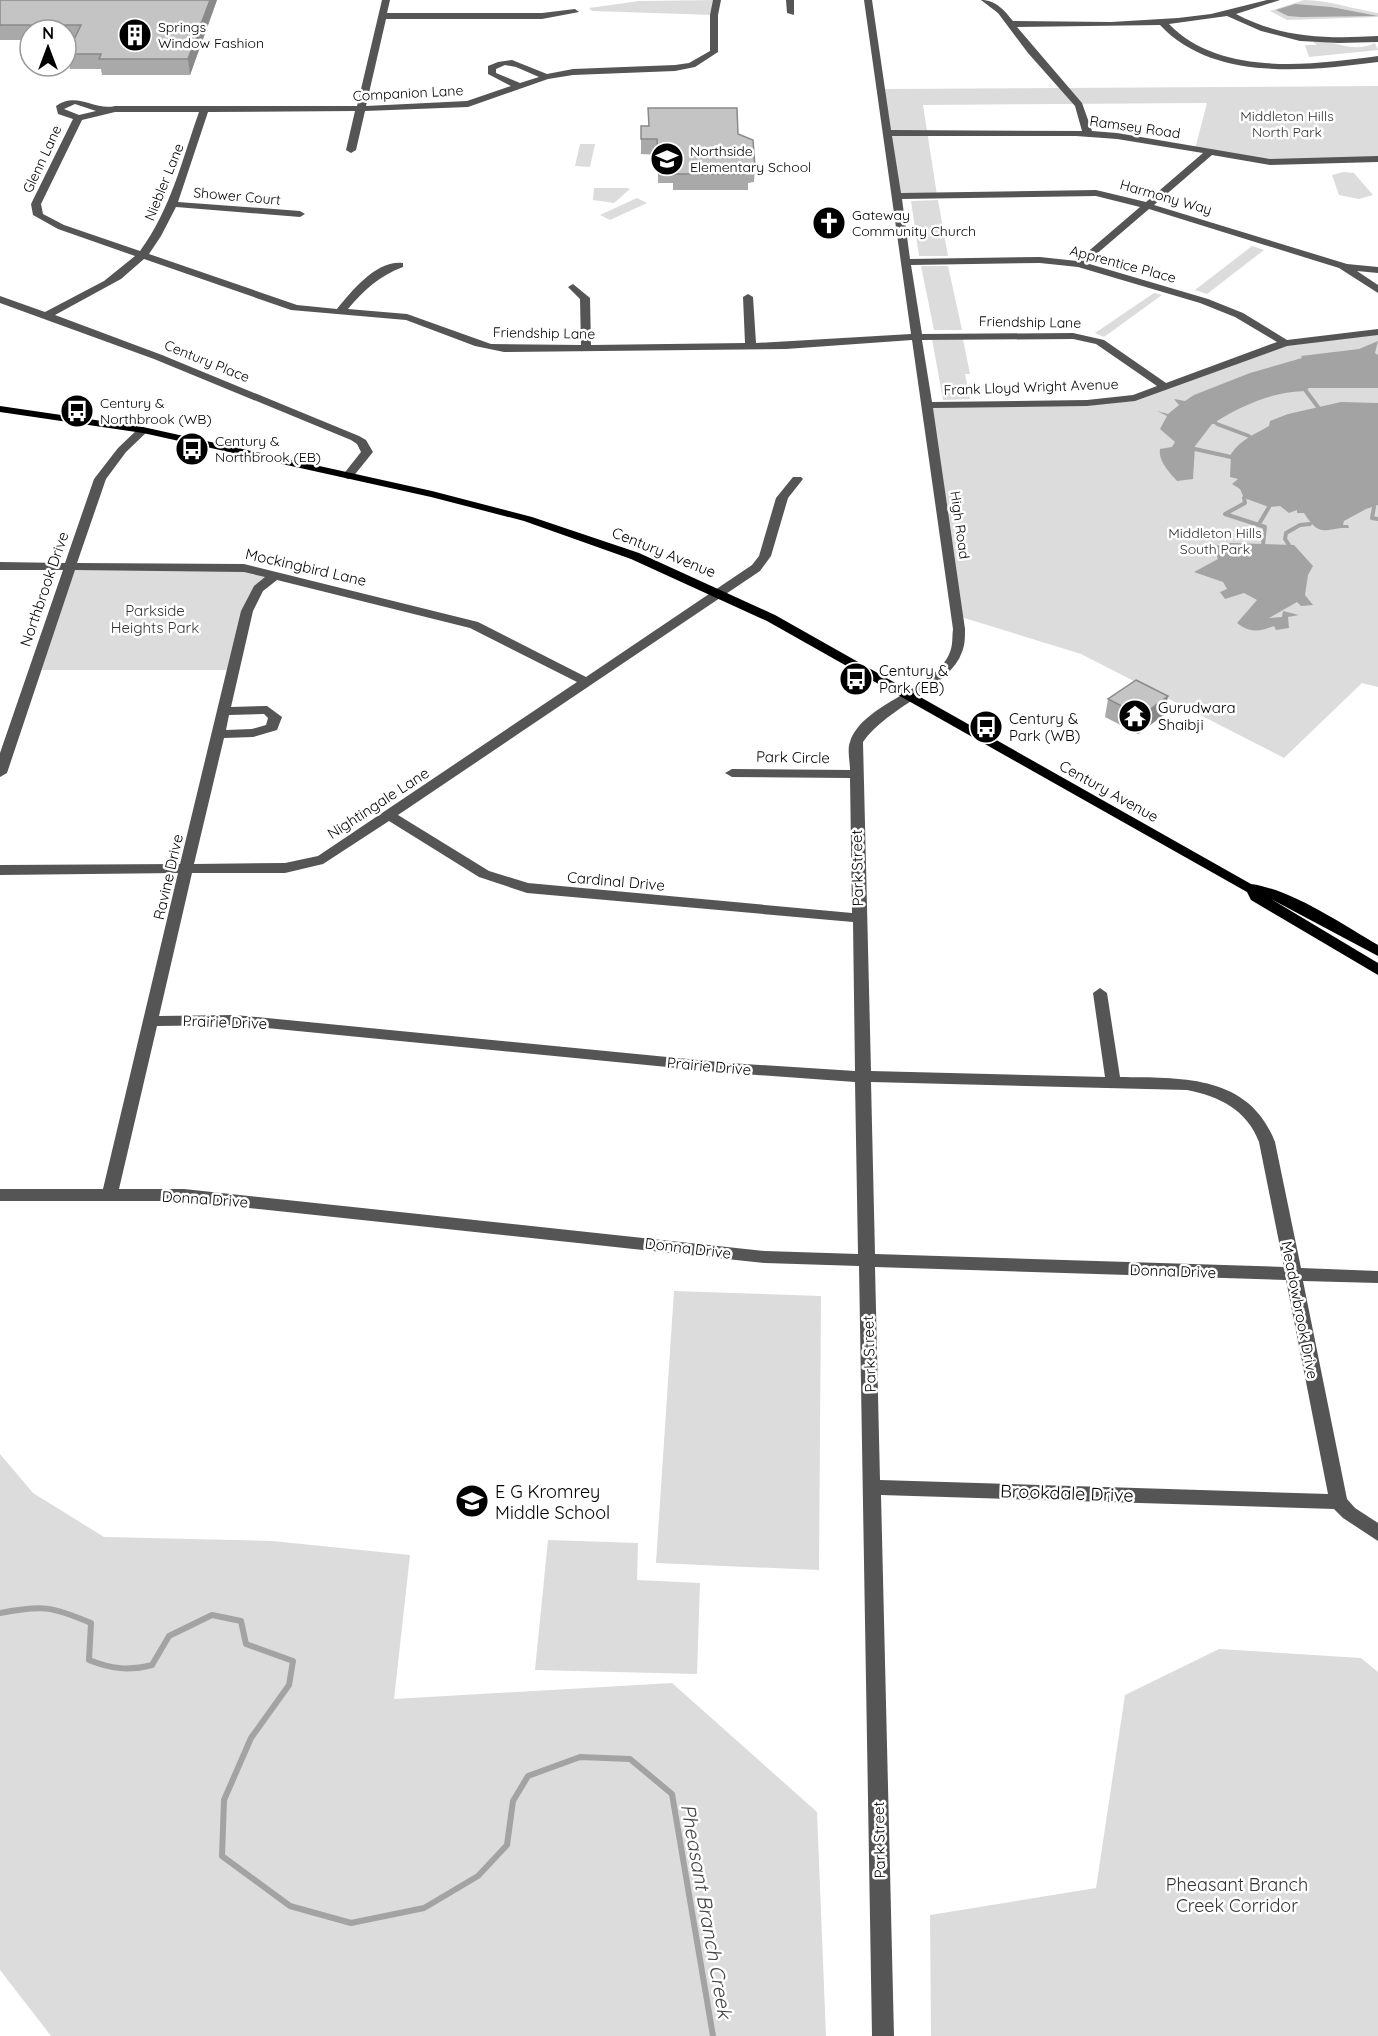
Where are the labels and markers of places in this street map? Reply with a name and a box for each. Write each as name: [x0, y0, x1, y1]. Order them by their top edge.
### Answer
building icon: Springs Window Fashion: [117, 17, 153, 53]
place label: Springs Window Fashion: [158, 18, 264, 52]
school or university icon: Northside Elementary School: [649, 141, 685, 177]
place label: Northside Elementary School: [690, 142, 811, 176]
church icon: Gateway Community Church: [811, 205, 847, 241]
place label: Gateway Community Church: [852, 206, 976, 240]
bus stop icon: Century & Northbrook (WB): [59, 393, 95, 429]
place label: Century & Northbrook (WB): [100, 394, 212, 428]
bus stop icon: Century & Northbrook (EB): [174, 431, 210, 467]
place label: Century & Northbrook (EB): [215, 432, 321, 466]
bus stop icon: Century & Park (EB): [838, 661, 874, 697]
place label: Century & Park (EB): [879, 661, 948, 697]
temple icon: Gurudwara Shaibji: [1117, 698, 1153, 734]
place label: Gurudwara Shaibji: [1158, 698, 1235, 734]
bus stop icon: Century & Park (WB): [968, 709, 1004, 745]
place label: Century & Park (WB): [1009, 709, 1080, 745]
place label: E G Kromrey Middle School: [495, 1480, 610, 1524]
school or university icon: E G Kromrey Middle School: [454, 1483, 490, 1519]

